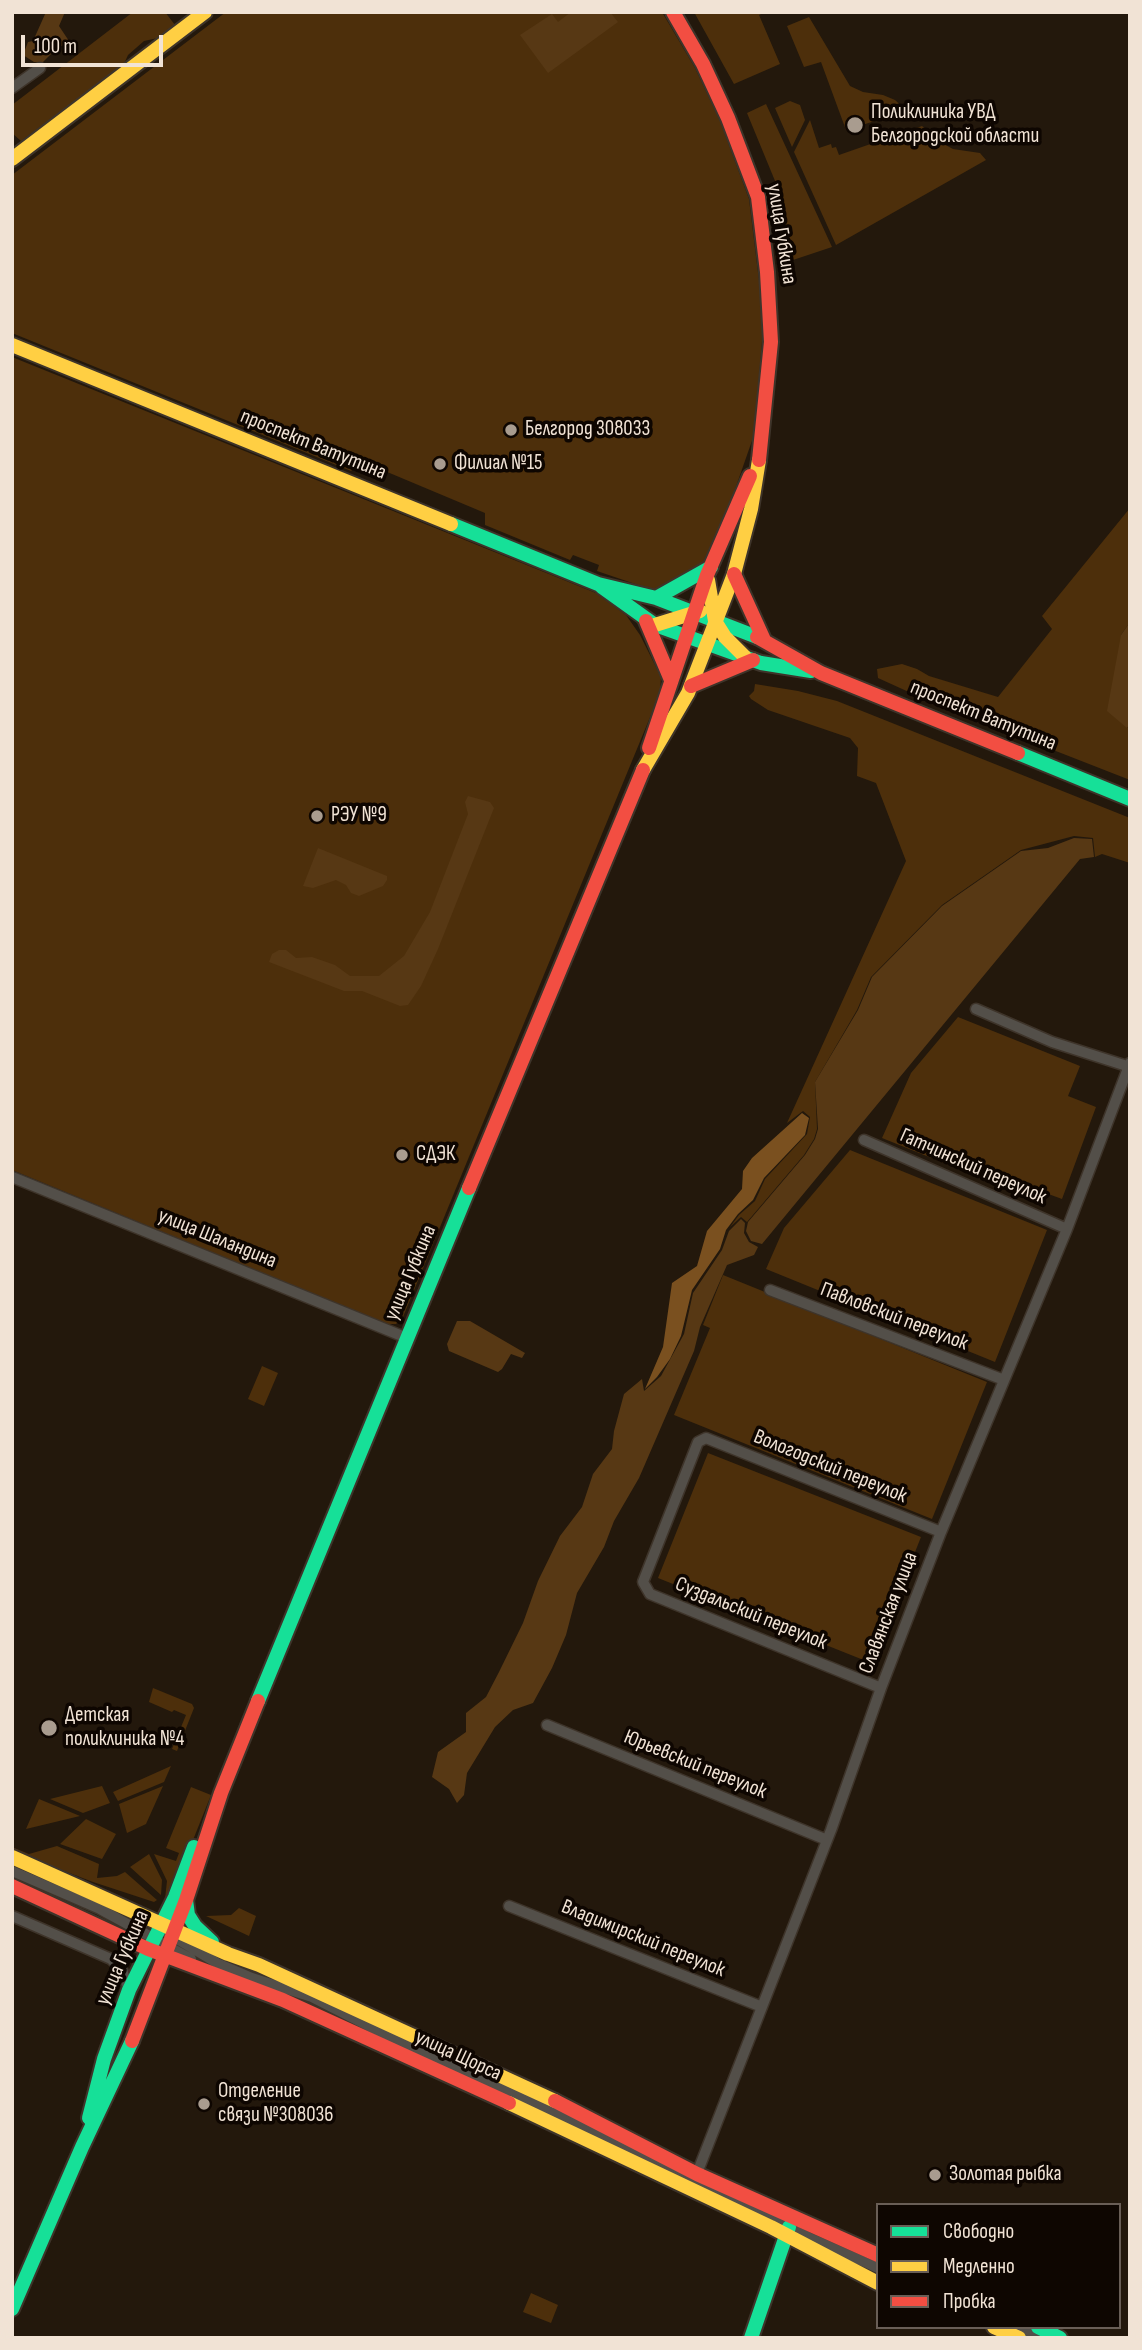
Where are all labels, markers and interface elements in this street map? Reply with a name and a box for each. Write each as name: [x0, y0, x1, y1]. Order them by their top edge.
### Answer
scale bar: [24, 21, 166, 65]
text: 100 m: [34, 34, 77, 59]
place label: Поликлиника УВД Белгородской области: [871, 100, 1039, 150]
marker: Поликлиника УВД Белгородской области: [845, 115, 865, 135]
street label: улица Губкина: [761, 182, 801, 286]
street label: проспект Ватутина: [236, 404, 390, 486]
place label: Белгород 308033: [525, 417, 650, 443]
marker: Белгород 308033: [503, 422, 519, 438]
place label: Филиал №15: [454, 451, 543, 477]
marker: Филиал №15: [432, 456, 448, 472]
street label: проспект Ватутина: [906, 675, 1060, 757]
place label: РЭУ №9: [331, 803, 387, 829]
marker: РЭУ №9: [309, 808, 325, 824]
street label: Гатчинский переулок: [896, 1123, 1050, 1211]
place label: СДЭК: [416, 1142, 455, 1168]
marker: СДЭК: [394, 1147, 410, 1163]
street label: улица Шаландина: [154, 1204, 280, 1274]
street label: улица Губкина: [380, 1222, 442, 1324]
street label: Павловский переулок: [817, 1277, 971, 1357]
street label: Вологодский переулок: [750, 1425, 910, 1509]
street label: Славянская улица: [854, 1548, 924, 1678]
street label: Суздальский переулок: [671, 1572, 831, 1656]
place label: Детская поликлиника №4: [65, 1703, 184, 1753]
marker: Детская поликлиника №4: [39, 1718, 59, 1738]
street label: Юрьевский переулок: [620, 1725, 770, 1805]
street label: Владимирский переулок: [558, 1895, 728, 1983]
street label: улица Губкина: [91, 1907, 155, 2009]
street label: улица Щорса: [411, 2025, 505, 2087]
place label: Отделение связи №308036: [218, 2079, 333, 2129]
marker: Отделение связи №308036: [196, 2096, 212, 2112]
place label: Золотая рыбка: [949, 2162, 1062, 2188]
marker: Золотая рыбка: [927, 2167, 943, 2183]
legend: [876, 2203, 1121, 2329]
text: Свободно: [943, 2219, 1014, 2244]
text: Медленно: [943, 2254, 1015, 2279]
text: Пробка: [943, 2289, 996, 2314]

